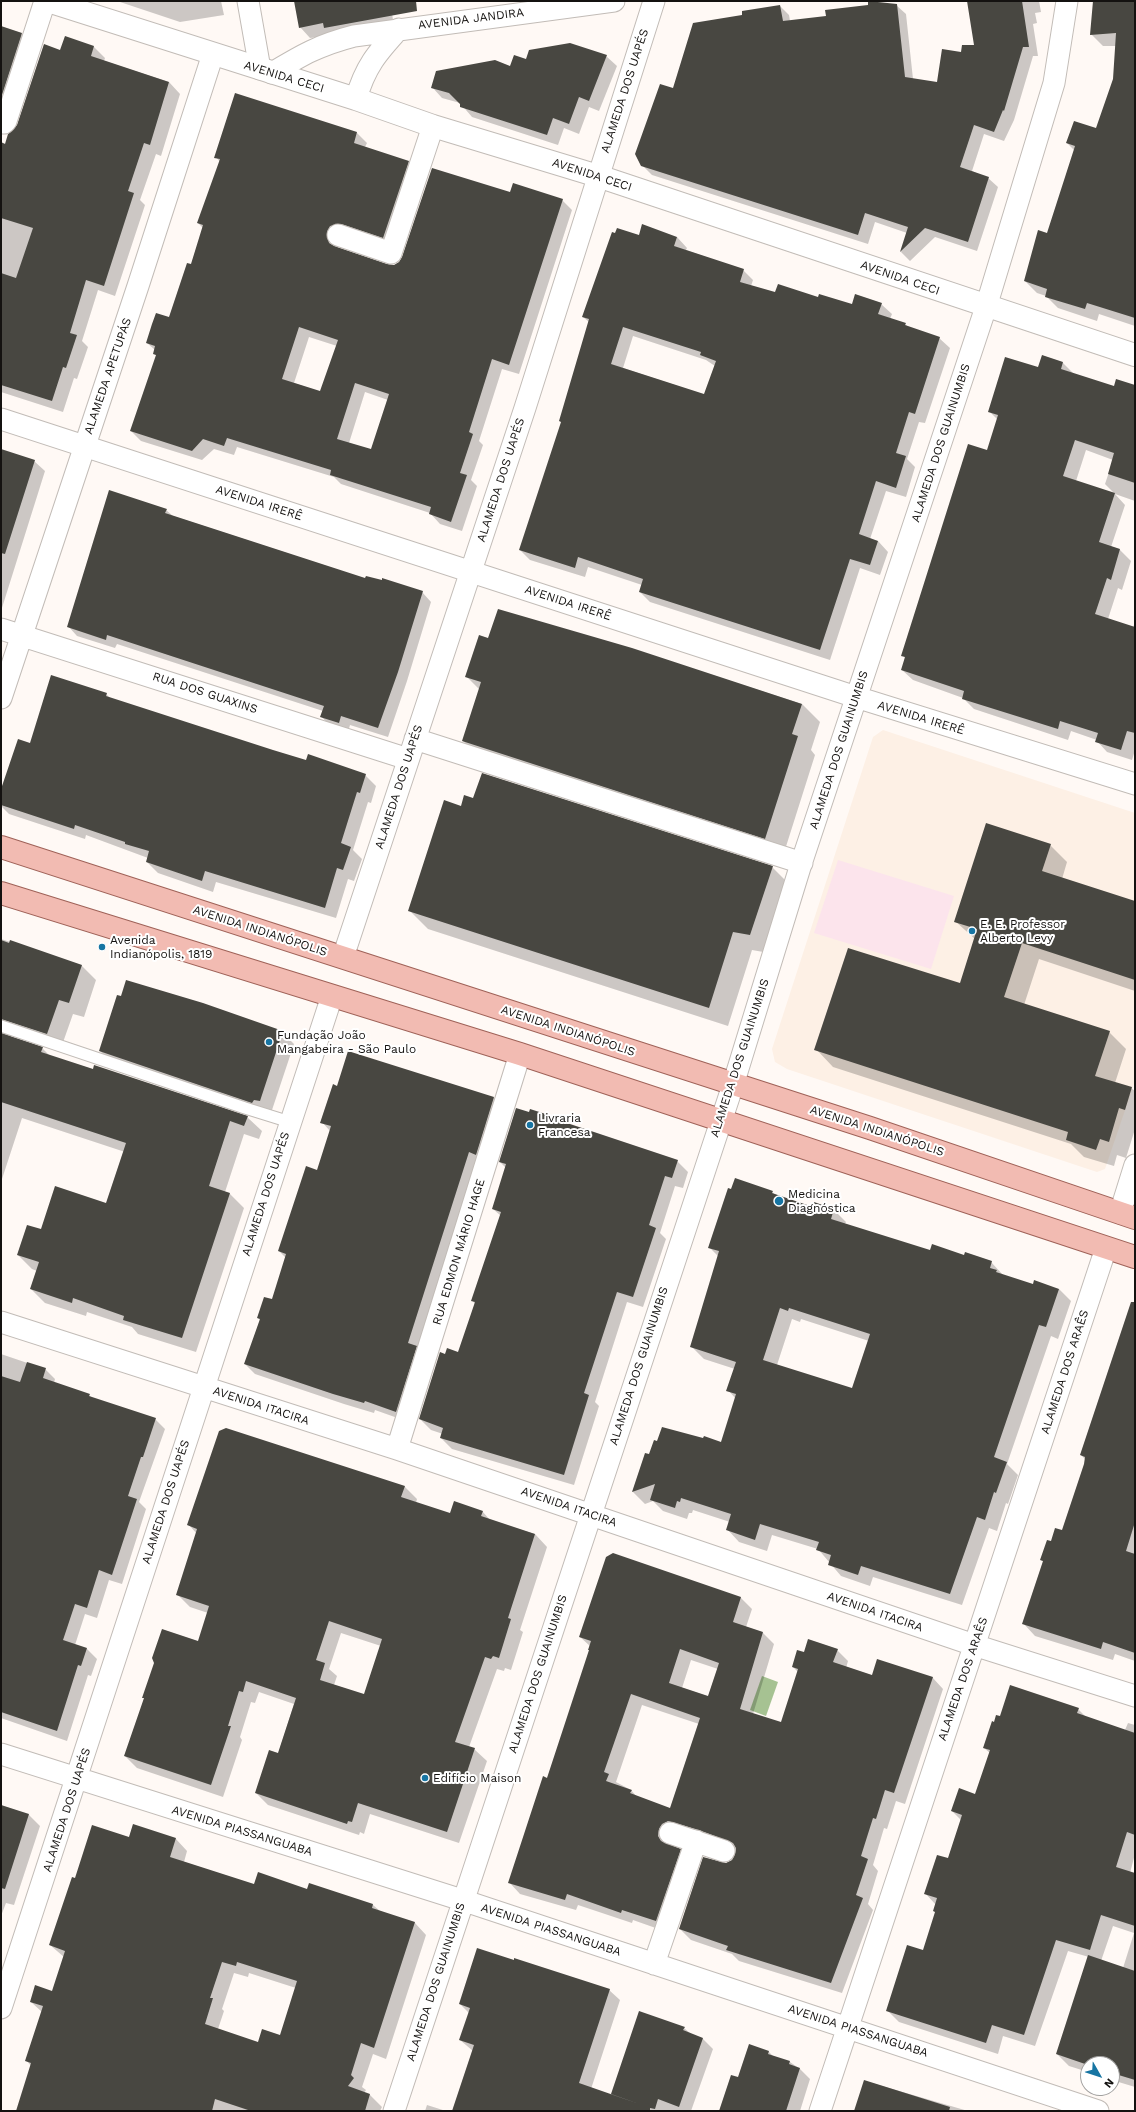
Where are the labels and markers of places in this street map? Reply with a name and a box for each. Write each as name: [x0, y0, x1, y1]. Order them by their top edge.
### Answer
place label: E. E. Professor Alberto Levy: [980, 917, 1065, 945]
marker: E. E. Professor Alberto Levy: [967, 926, 977, 936]
place label: Avenida Indianópolis, 1819: [110, 933, 212, 961]
marker: Avenida Indianópolis, 1819: [97, 942, 107, 952]
place label: Fundação João Mangabeira - São Paulo: [277, 1028, 416, 1056]
marker: Fundação João Mangabeira - São Paulo: [264, 1037, 274, 1047]
place label: Livraria Francesa: [538, 1111, 591, 1139]
marker: Livraria Francesa: [525, 1120, 535, 1130]
place label: Medicina Diagnóstica: [788, 1187, 856, 1215]
marker: Medicina Diagnóstica: [773, 1195, 785, 1207]
place label: Edifício Maison: [433, 1771, 521, 1785]
marker: Edifício Maison: [420, 1773, 430, 1783]

